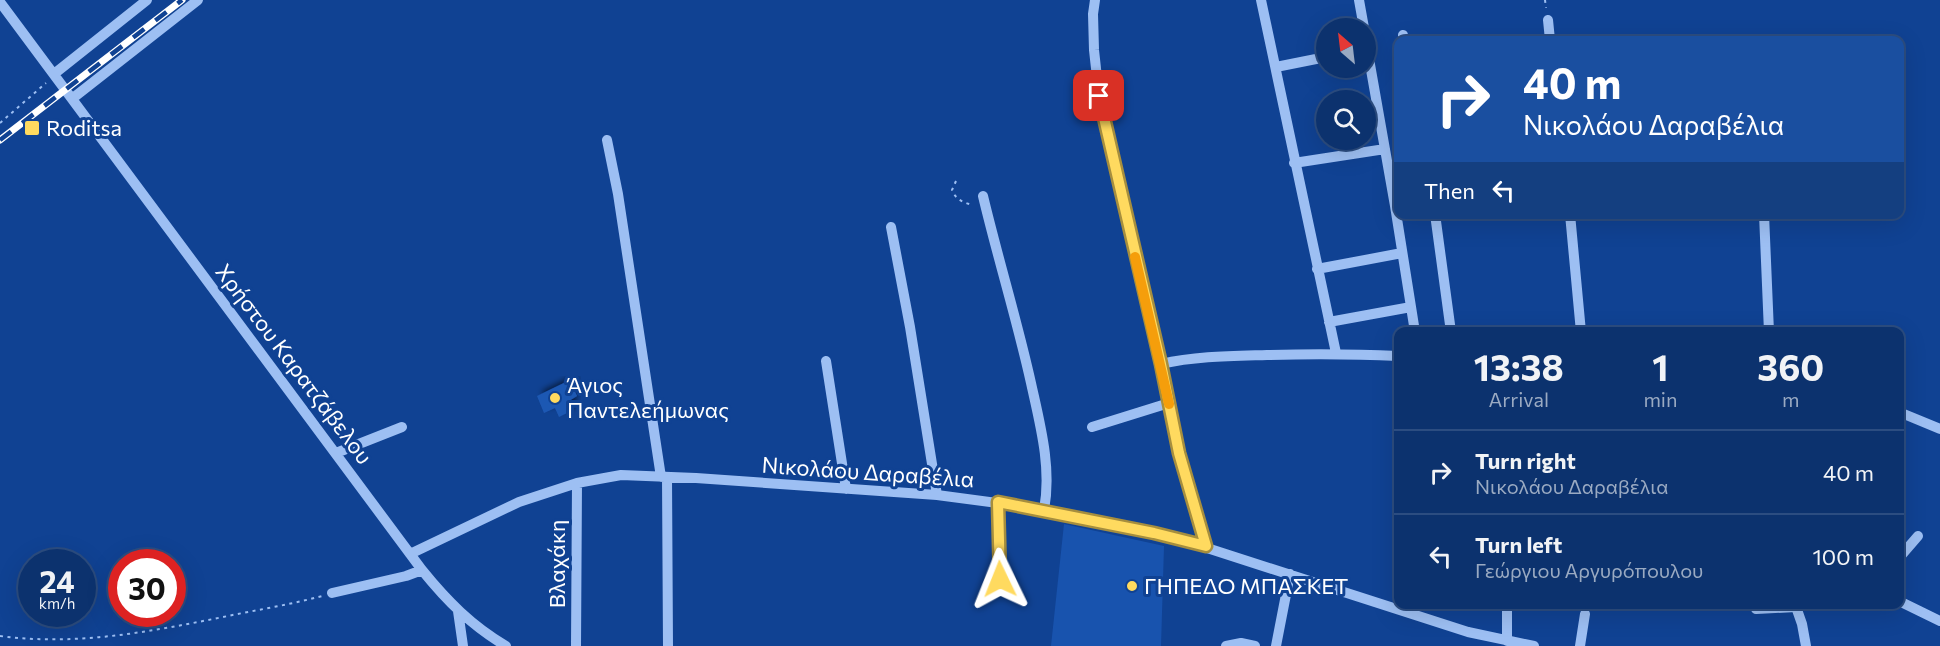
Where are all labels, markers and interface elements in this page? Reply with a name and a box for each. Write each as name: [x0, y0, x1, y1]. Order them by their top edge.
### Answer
north arrow: [1316, 18, 1376, 78]
map controls: [1316, 18, 1376, 150]
text: 40 m: [1523, 56, 1621, 108]
icon: right: [1424, 60, 1502, 138]
pin: [1073, 70, 1124, 121]
icon: arrive: [1082, 79, 1115, 112]
button: search: [1316, 90, 1376, 150]
text: Νικολάου Δαραβέλια: [1523, 108, 1784, 141]
place label: Roditsa: [46, 114, 122, 141]
marker: Roditsa: [23, 119, 41, 137]
icon: left: [1487, 174, 1520, 207]
text: Then: [1424, 177, 1475, 204]
street label: Χρήστου Καρατζάβελου: [210, 258, 378, 469]
text: 13:38: [1474, 344, 1564, 388]
text: 1: [1652, 344, 1669, 388]
text: 360: [1757, 344, 1824, 388]
place label: Άγιος Παντελεήμωνας: [566, 371, 729, 423]
text: Arrival: [1488, 387, 1549, 411]
text: min: [1643, 387, 1677, 411]
text: m: [1782, 387, 1799, 411]
marker: Άγιος Παντελεήμωνας: [548, 391, 562, 405]
text: Turn right: [1475, 447, 1576, 474]
street label: Νικολάου Δαραβέλια: [761, 451, 975, 492]
icon: right: [1424, 456, 1457, 489]
text: 40 m: [1823, 459, 1874, 486]
text: Νικολάου Δαραβέλια: [1475, 474, 1669, 498]
street label: Βλαχάκη: [543, 520, 570, 608]
text: Turn left: [1475, 531, 1562, 558]
icon: left: [1424, 540, 1457, 573]
text: 100 m: [1812, 543, 1874, 570]
position arrow: [968, 547, 1032, 611]
speed limit sign: 30: [108, 549, 186, 627]
text: Γεώργιου Αργυρόπουλου: [1475, 558, 1703, 582]
text: 24: [39, 562, 75, 599]
place label: ΓΗΠΕΔΟ ΜΠΑΣΚΕΤ: [1144, 572, 1348, 599]
marker: ΓΗΠΕΔΟ ΜΠΑΣΚΕΤ: [1125, 579, 1139, 593]
text: km/h: [39, 594, 75, 612]

